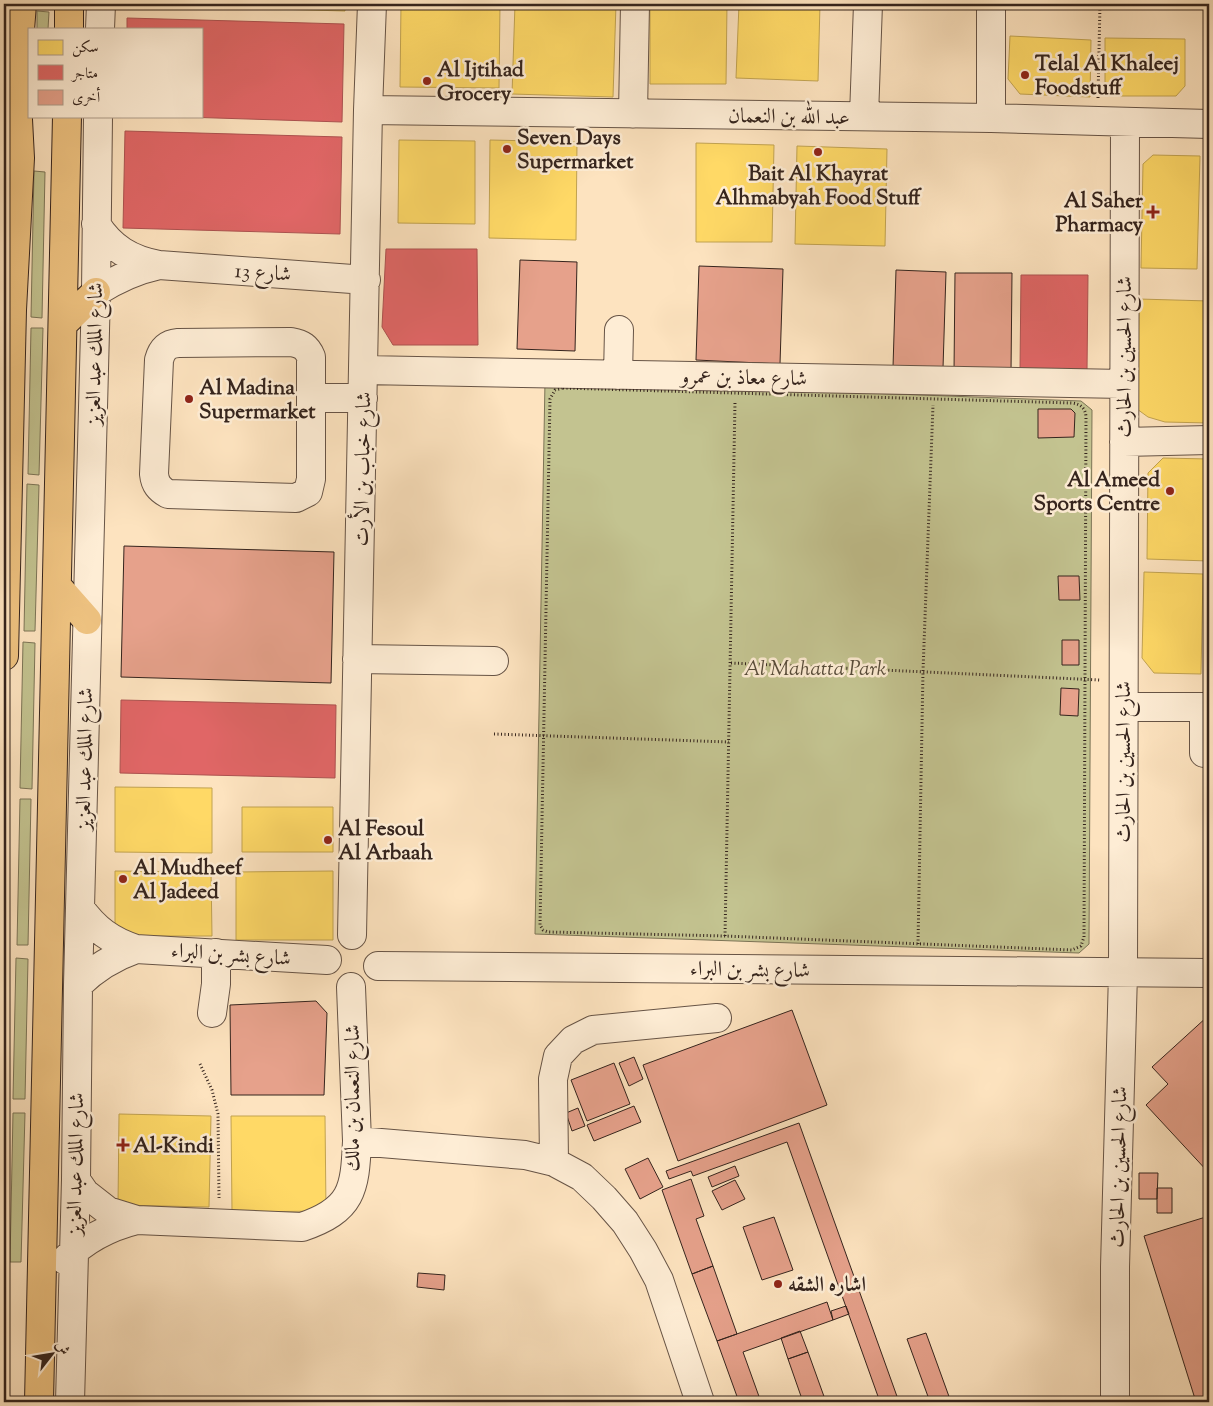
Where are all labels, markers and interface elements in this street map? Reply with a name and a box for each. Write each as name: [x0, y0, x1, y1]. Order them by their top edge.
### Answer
legend: [28, 28, 202, 118]
text: سكن: [72, 38, 99, 59]
place label: Telal Al Khaleej Foodstuff: [1035, 50, 1179, 104]
place label: Al Ijtihad Grocery: [437, 56, 524, 110]
text: متاجر: [70, 64, 98, 85]
marker: Telal Al Khaleej Foodstuff: [1019, 69, 1031, 81]
marker: Al Ijtihad Grocery: [421, 75, 433, 87]
text: أخرى: [72, 86, 101, 109]
street label: عبد الله بن النعمان: [728, 98, 850, 134]
place label: Seven Days Supermarket: [517, 124, 634, 178]
marker: Seven Days Supermarket: [501, 143, 513, 155]
marker: Bait Al Khayrat Alhmabyah Food Stuff: [812, 146, 824, 158]
place label: Bait Al Khayrat Alhmabyah Food Stuff: [715, 160, 922, 214]
place label: Al Saher Pharmacy: [1055, 187, 1144, 241]
marker: Al Saher Pharmacy: [1147, 206, 1159, 218]
street label: شارع 13: [234, 257, 292, 292]
street label: شارع الحسين بن الحارث: [1111, 276, 1142, 438]
street label: شارع الملك عبد العزيز: [80, 282, 113, 428]
street label: شارع معاذ بن عمرو: [679, 363, 807, 396]
place label: Al Madina Supermarket: [199, 374, 316, 428]
street label: شارع خباب بن الأرت: [346, 391, 381, 547]
marker: Al Madina Supermarket: [183, 393, 195, 405]
place label: Al Ameed Sports Centre: [1033, 466, 1160, 520]
marker: Al Ameed Sports Centre: [1164, 485, 1176, 497]
park label: Al Mahatta Park: [744, 655, 887, 685]
street label: شارع الحسين بن الحارث: [1110, 681, 1141, 843]
street label: شارع الملك عبد العزيز: [70, 687, 103, 833]
place label: Al Fesoul Al Arbaah: [338, 815, 434, 869]
marker: Al Fesoul Al Arbaah: [322, 834, 334, 846]
place label: Al Mudheef Al Jadeed: [133, 854, 244, 908]
marker: Al Mudheef Al Jadeed: [117, 873, 129, 885]
street label: شارع بشر بن البراء: [170, 937, 292, 976]
street label: شارع بشر بن البراء: [690, 955, 810, 988]
street label: شارع النعمان بن مالك: [339, 1024, 370, 1172]
street label: شارع الحسين بن الحارث: [1104, 1086, 1137, 1248]
street label: شارع الملك عبد العزيز: [61, 1092, 94, 1238]
place label: Al-Kindi: [133, 1132, 214, 1162]
marker: Al-Kindi: [117, 1139, 129, 1151]
place label: اشاره الشقه: [788, 1271, 866, 1301]
marker: اشاره الشقه: [772, 1278, 784, 1290]
north arrow: [28, 1328, 78, 1378]
text: ش: [49, 1337, 74, 1360]

